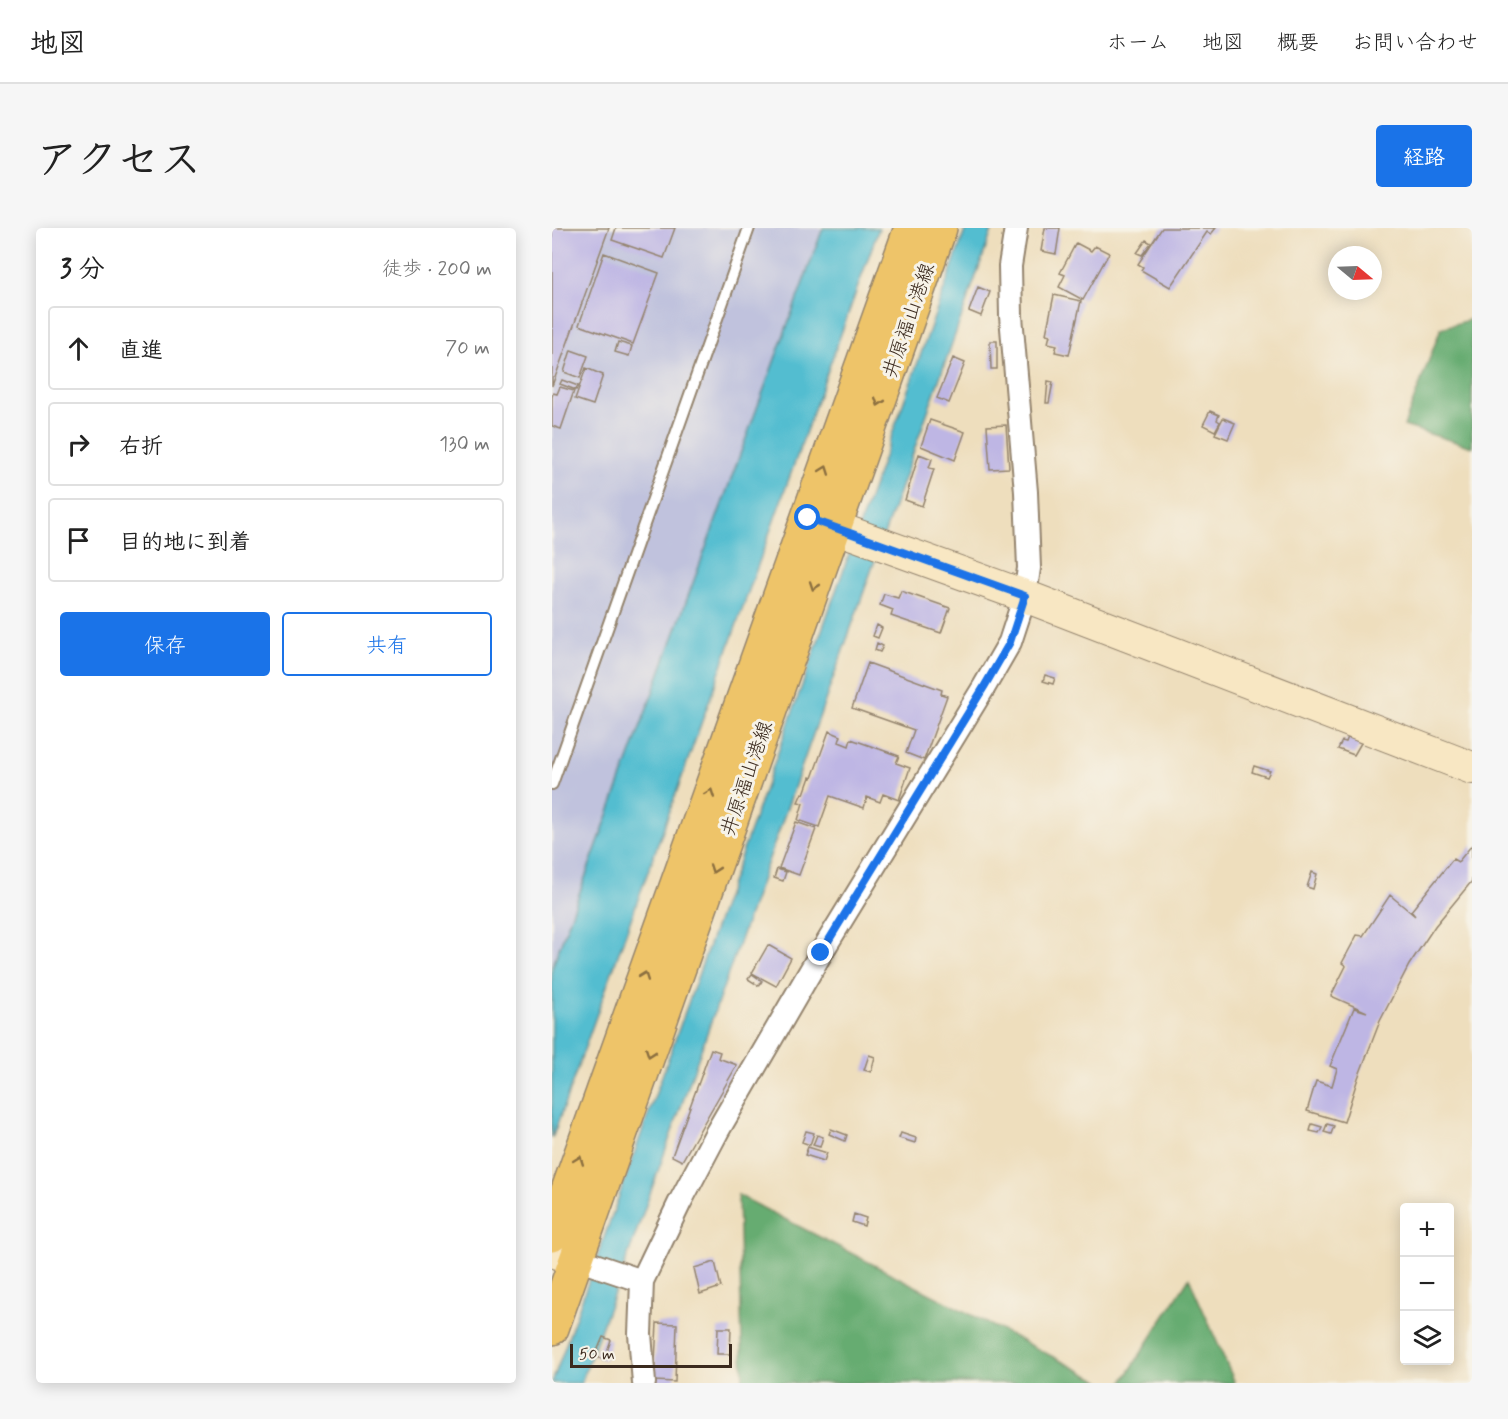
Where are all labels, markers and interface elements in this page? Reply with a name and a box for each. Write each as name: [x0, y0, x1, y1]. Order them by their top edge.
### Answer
text: 地図: [30, 26, 86, 63]
text: ホーム: [1107, 29, 1169, 57]
text: 地図: [1202, 29, 1244, 57]
text: 概要: [1277, 29, 1319, 57]
text: お問い合わせ: [1352, 29, 1478, 57]
button: 経路: [1376, 125, 1472, 187]
text: アクセス: [36, 134, 201, 189]
north arrow: [1328, 246, 1382, 300]
text: 3 分: [60, 253, 105, 287]
text: 徒歩 · 200 m: [382, 256, 492, 283]
street label: 井原福山港線: [877, 259, 942, 382]
icon: ahead: [62, 332, 95, 365]
text: 70 m: [445, 335, 490, 362]
text: 直進: [119, 337, 163, 365]
one-way arrow: [873, 396, 886, 407]
icon: right: [62, 428, 95, 461]
text: 130 m: [439, 431, 490, 458]
text: 右折: [119, 433, 163, 461]
one-way arrow: [817, 466, 830, 476]
route start: [794, 504, 820, 530]
icon: arrive: [62, 524, 95, 557]
text: 目的地に到着: [119, 529, 251, 557]
one-way arrow: [809, 580, 821, 591]
button: 保存: [60, 612, 270, 676]
button: 共有: [282, 612, 492, 676]
street label: 井原福山港線: [715, 717, 780, 840]
one-way arrow: [702, 788, 715, 798]
one-way arrow: [709, 863, 722, 874]
route end: [807, 939, 833, 965]
one-way arrow: [637, 971, 650, 982]
one-way arrow: [644, 1047, 657, 1058]
one-way arrow: [571, 1155, 584, 1166]
map controls: [1400, 1203, 1454, 1365]
button: +: [1400, 1203, 1454, 1257]
button: −: [1400, 1257, 1454, 1311]
button: layers: [1400, 1311, 1454, 1365]
scale bar: [570, 1341, 732, 1368]
text: 50 m: [579, 1344, 615, 1365]

